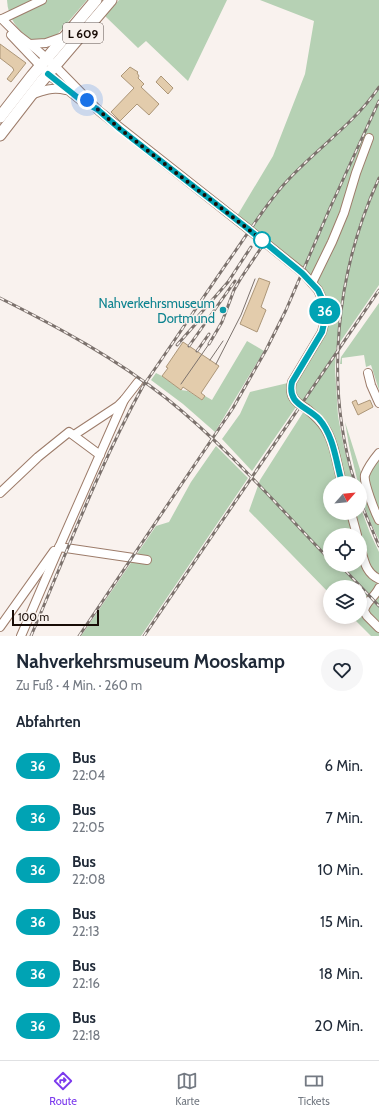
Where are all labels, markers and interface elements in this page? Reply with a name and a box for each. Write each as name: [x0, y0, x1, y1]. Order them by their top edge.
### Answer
road number: L 609: [63, 23, 103, 43]
your location: [77, 90, 97, 110]
unlabelled marker: [253, 231, 271, 249]
place label: Nahverkehrsmuseum Dortmund: [99, 295, 215, 326]
line badge: 36: [307, 298, 343, 324]
text: 36: [317, 302, 333, 320]
marker: Nahverkehrsmuseum Dortmund: [218, 305, 228, 315]
north arrow: [323, 476, 367, 520]
map controls: [323, 476, 367, 624]
button: locate: [323, 528, 367, 572]
button: layers: [323, 580, 367, 624]
scale bar: [12, 608, 99, 627]
text: 100 m: [18, 610, 49, 624]
button: heart: [321, 649, 363, 691]
text: Nahverkehrsmuseum Mooskamp: [16, 650, 285, 673]
text: Zu Fuß · 4 Min. · 260 m: [16, 677, 142, 693]
text: Abfahrten: [16, 713, 81, 731]
text: Bus: [72, 749, 96, 767]
text: 36: [30, 757, 46, 775]
text: 6 Min.: [324, 757, 363, 775]
text: 22:04: [72, 767, 105, 783]
text: Bus: [72, 801, 96, 819]
text: 36: [30, 809, 46, 827]
text: 7 Min.: [325, 809, 363, 827]
text: 22:05: [72, 819, 104, 835]
text: Bus: [72, 853, 96, 871]
text: 36: [30, 861, 46, 879]
text: 10 Min.: [318, 861, 363, 879]
text: 22:08: [72, 871, 105, 887]
text: Bus: [72, 905, 96, 923]
text: 36: [30, 913, 46, 931]
text: 15 Min.: [320, 913, 363, 931]
text: 22:13: [72, 923, 100, 939]
text: Bus: [72, 957, 96, 975]
text: 36: [30, 965, 46, 983]
text: 18 Min.: [319, 965, 363, 983]
text: 22:16: [72, 975, 100, 991]
text: Bus: [72, 1009, 96, 1027]
text: 36: [30, 1017, 46, 1035]
text: 20 Min.: [315, 1017, 363, 1035]
text: 22:18: [72, 1027, 100, 1043]
tab: Route: [49, 1070, 77, 1108]
tab: Karte: [175, 1070, 200, 1108]
tab: Tickets: [298, 1070, 330, 1108]

